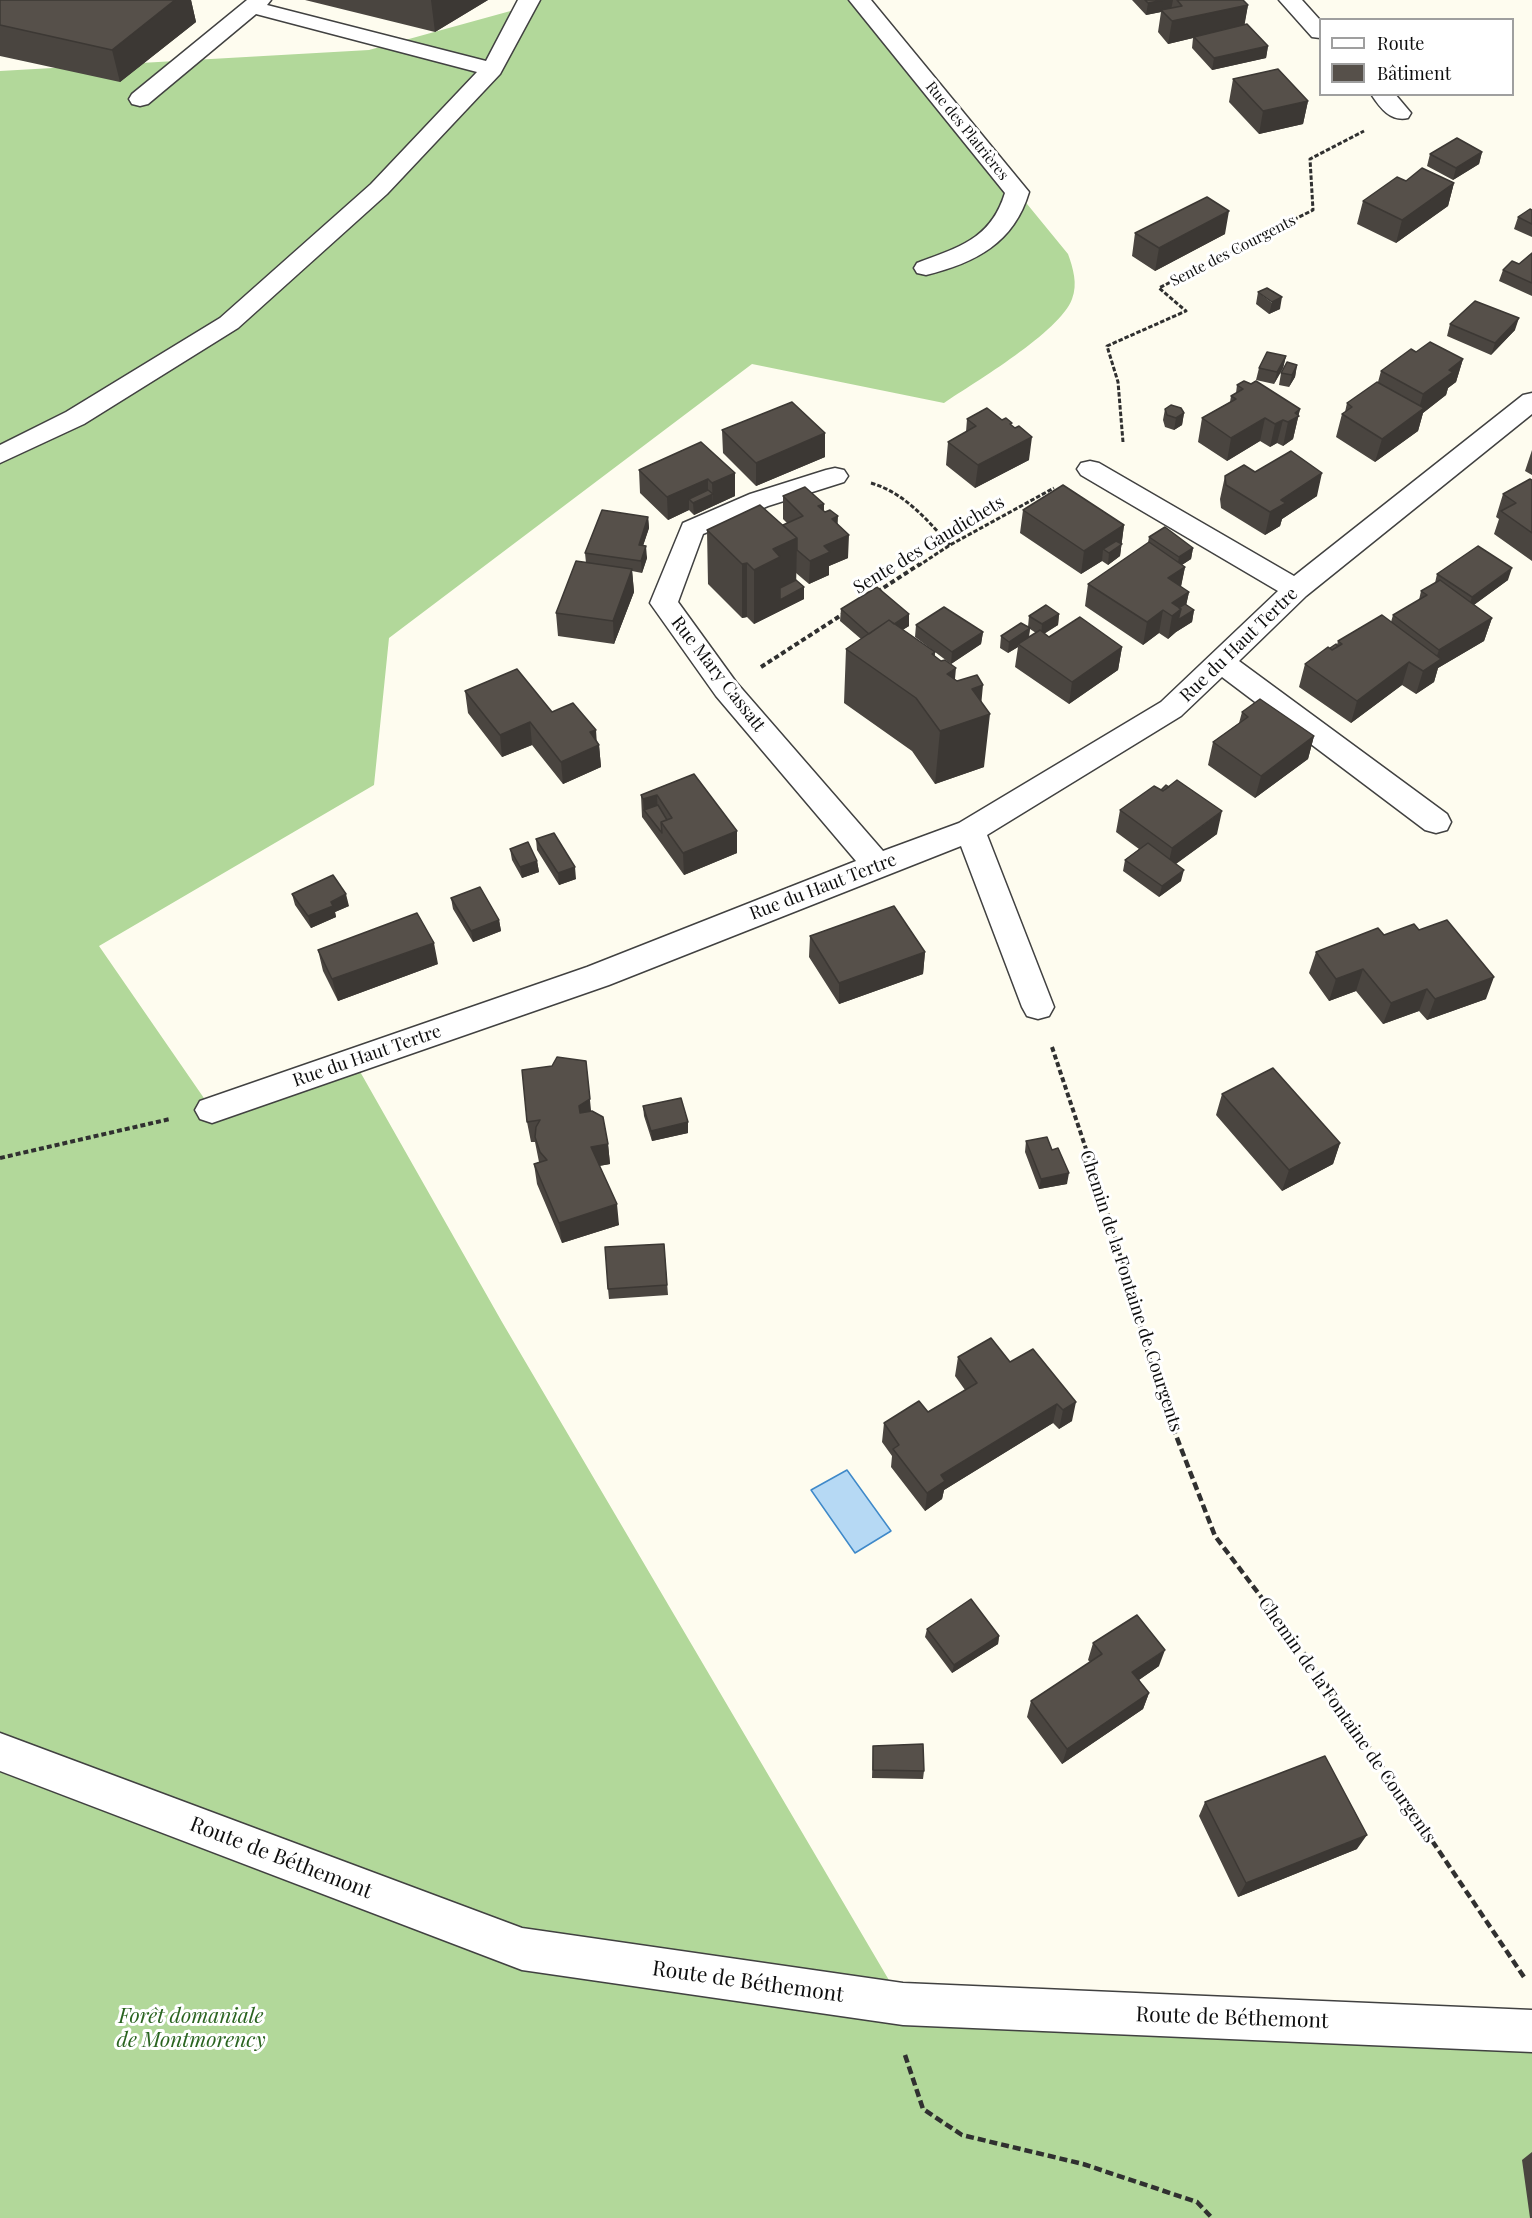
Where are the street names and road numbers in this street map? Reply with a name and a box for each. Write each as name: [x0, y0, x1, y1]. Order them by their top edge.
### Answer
street label: Rue des Platrières: [922, 78, 1012, 184]
street label: Sente des Courgents: [1167, 212, 1299, 290]
street label: Sente des Gaudichets: [850, 491, 1008, 599]
street label: Rue du Haut Tertre: [1176, 583, 1302, 707]
street label: Rue Mary Cassatt: [666, 612, 770, 736]
street label: Rue du Haut Tertre: [747, 849, 899, 925]
street label: Rue du Haut Tertre: [290, 1020, 444, 1092]
street label: Chemin de la Fontaine de Courgents: [1075, 1147, 1187, 1435]
street label: Chemin de la Fontaine de Courgents: [1254, 1593, 1440, 1847]
street label: Route de Béthemont: [186, 1812, 376, 1904]
street label: Route de Béthemont: [651, 1956, 845, 2008]
street label: Route de Béthemont: [1135, 2002, 1329, 2034]

